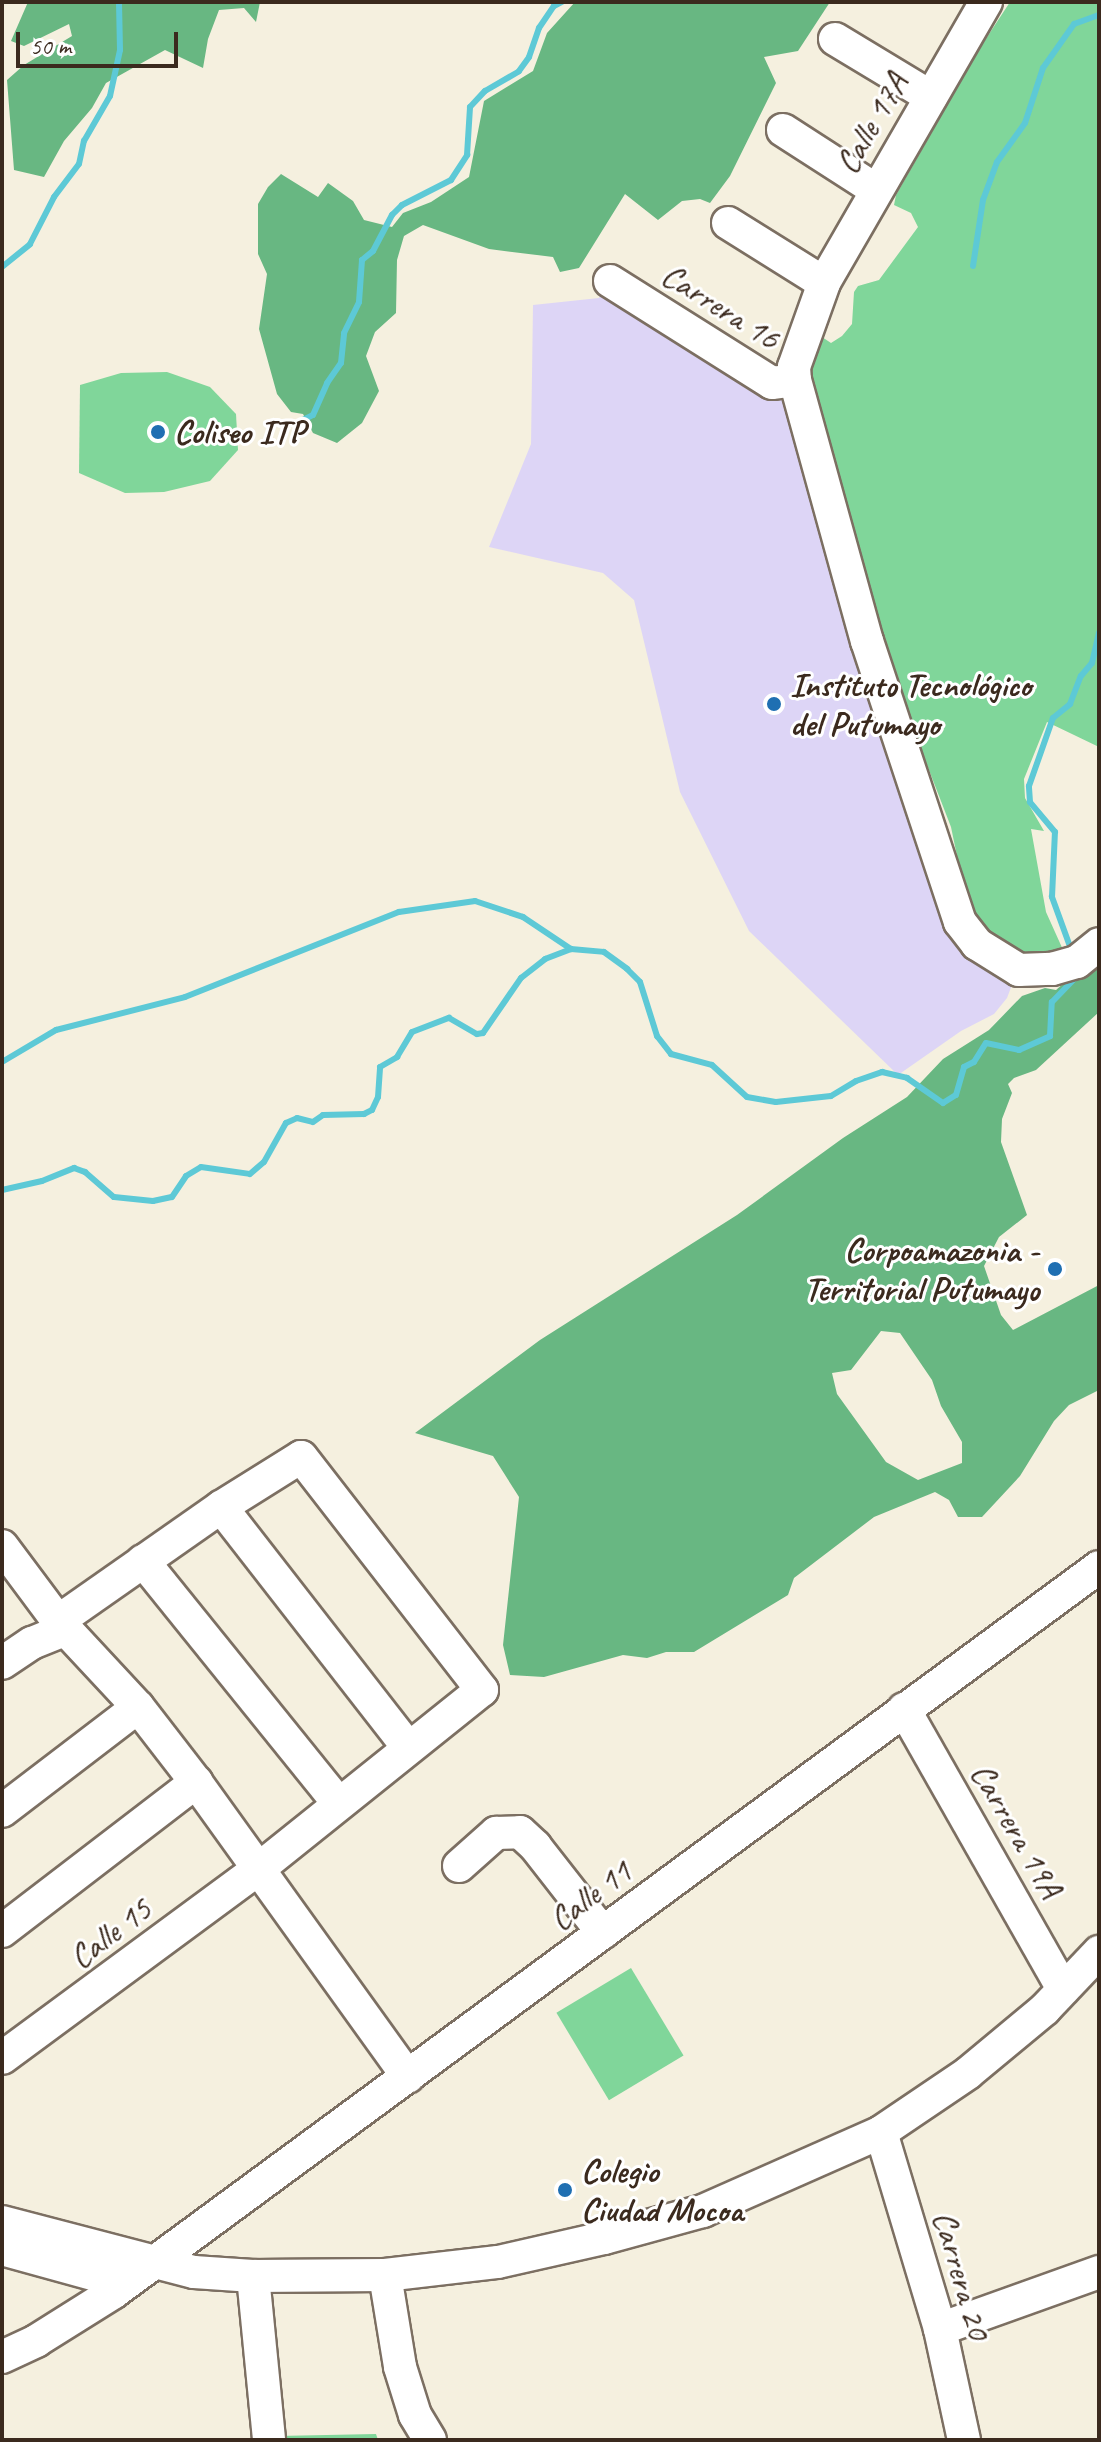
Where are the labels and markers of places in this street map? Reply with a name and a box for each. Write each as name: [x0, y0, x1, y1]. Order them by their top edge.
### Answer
place label: Coliseo ITP: [174, 412, 305, 452]
marker: Coliseo ITP: [149, 423, 167, 441]
place label: Instituto Tecnológico del Putumayo: [790, 664, 1031, 744]
marker: Instituto Tecnológico del Putumayo: [765, 695, 783, 713]
place label: Corpoamazonia - Territorial Putumayo: [803, 1229, 1039, 1308]
marker: Corpoamazonia - Territorial Putumayo: [1046, 1260, 1064, 1278]
place label: Colegio Ciudad Mocoa: [581, 2150, 742, 2230]
marker: Colegio Ciudad Mocoa: [556, 2181, 574, 2199]

